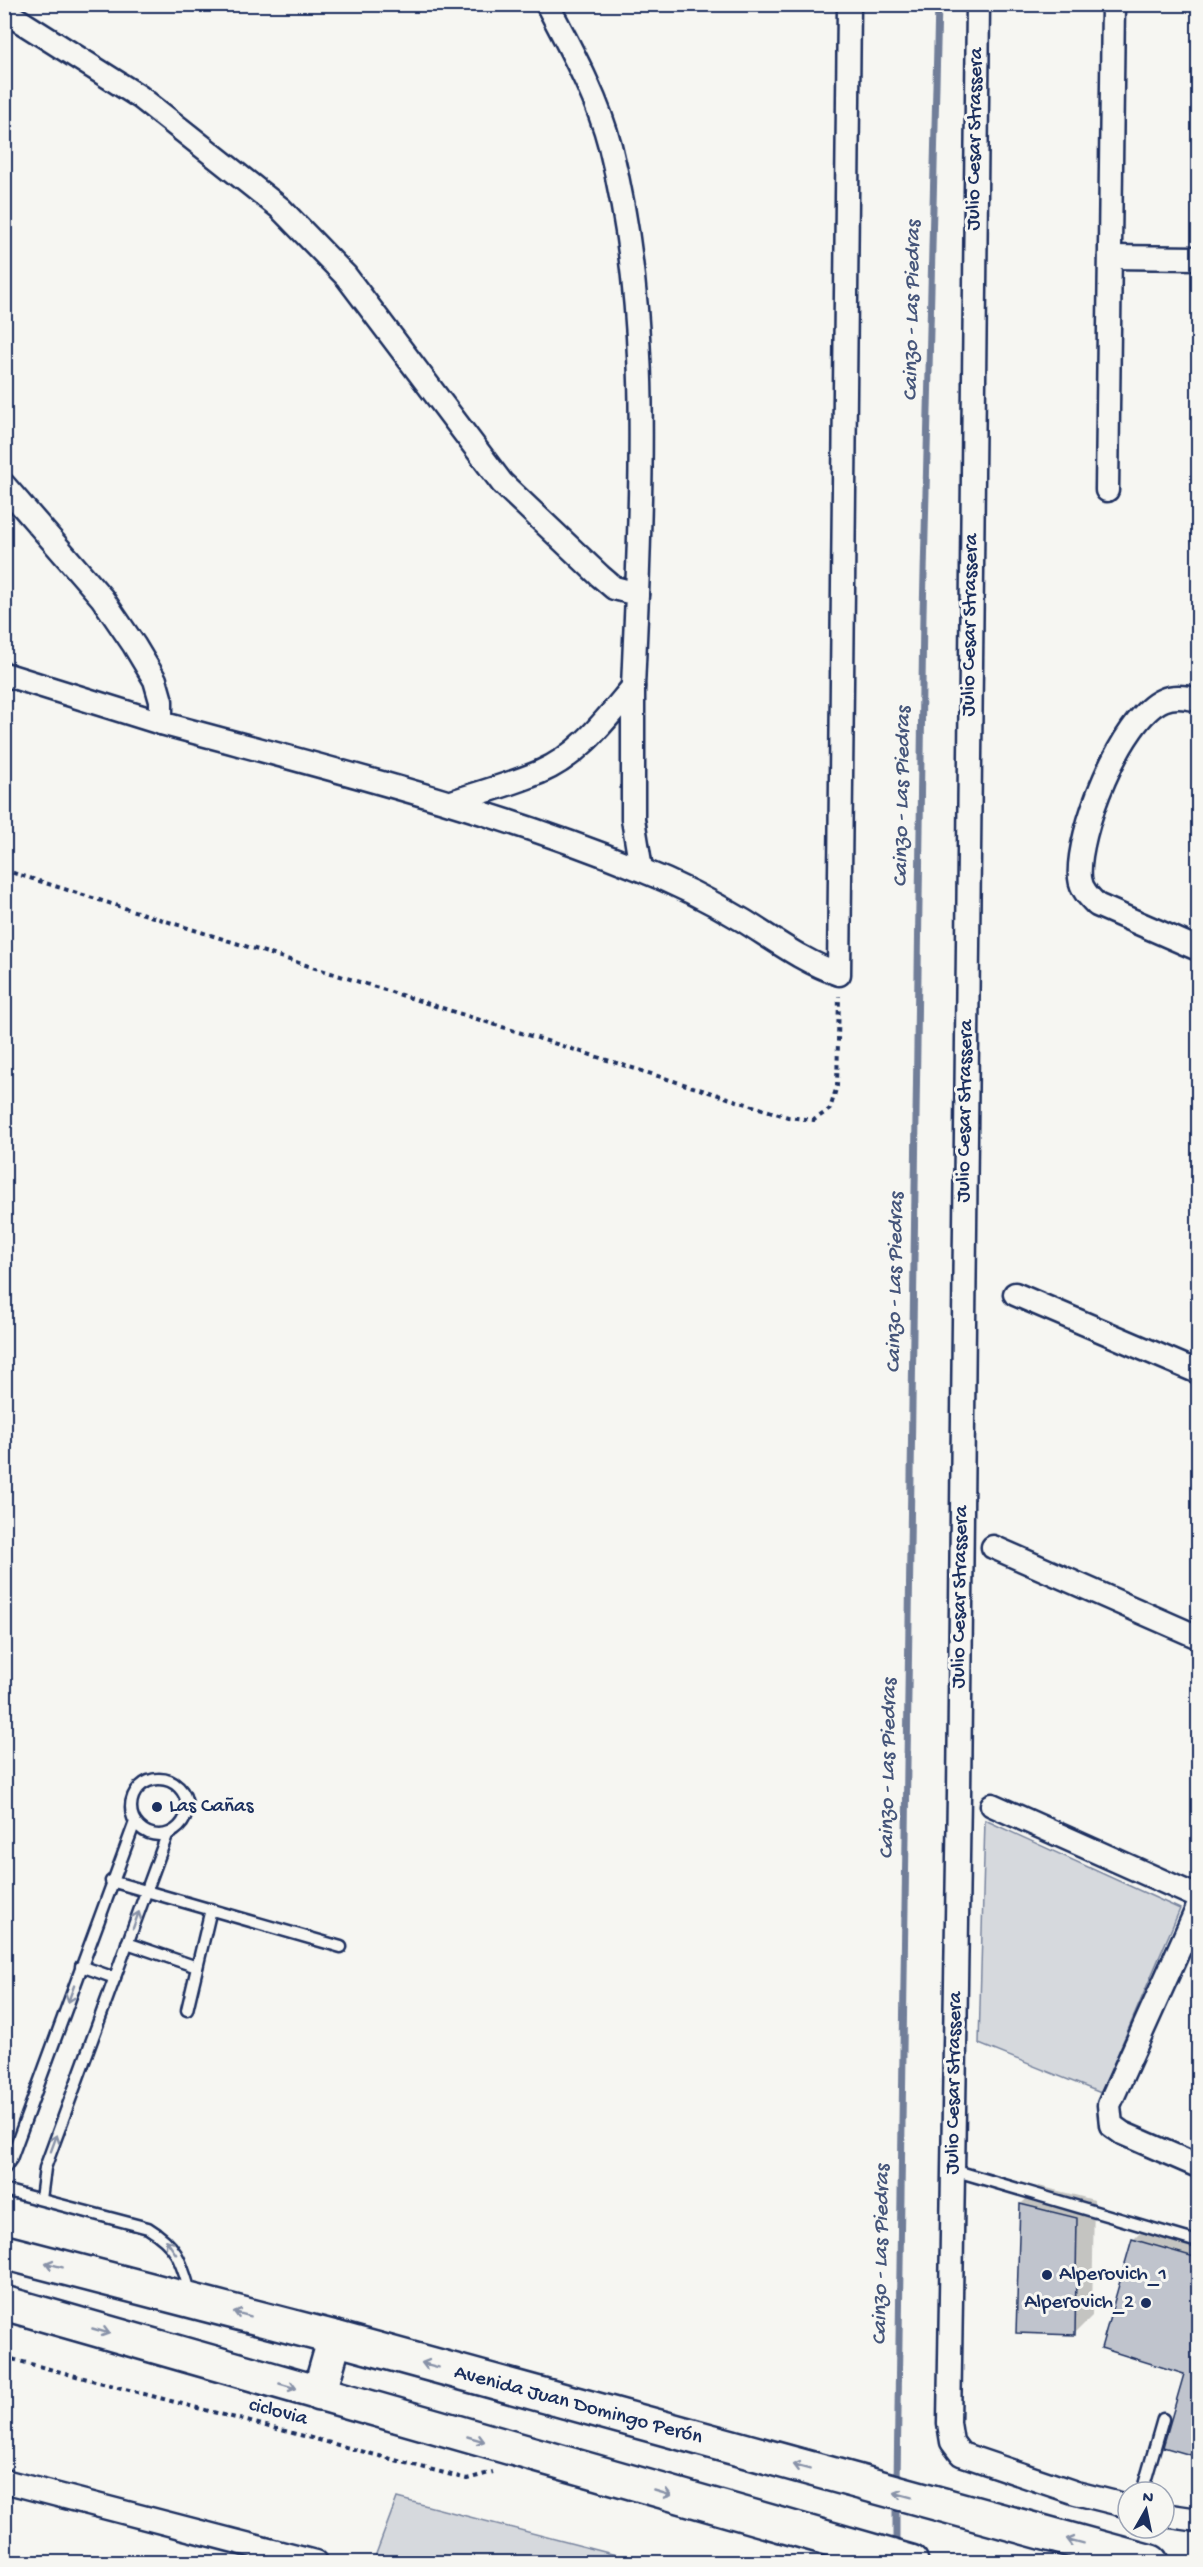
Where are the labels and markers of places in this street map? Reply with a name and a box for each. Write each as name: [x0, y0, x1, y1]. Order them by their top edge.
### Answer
place label: Las Cañas: [169, 1795, 255, 1820]
marker: Las Cañas: [150, 1800, 164, 1814]
place label: Alperovich_1: [1059, 2263, 1167, 2288]
marker: Alperovich_1: [1040, 2268, 1054, 2282]
place label: Alperovich_2: [1024, 2291, 1134, 2316]
marker: Alperovich_2: [1139, 2296, 1153, 2310]

